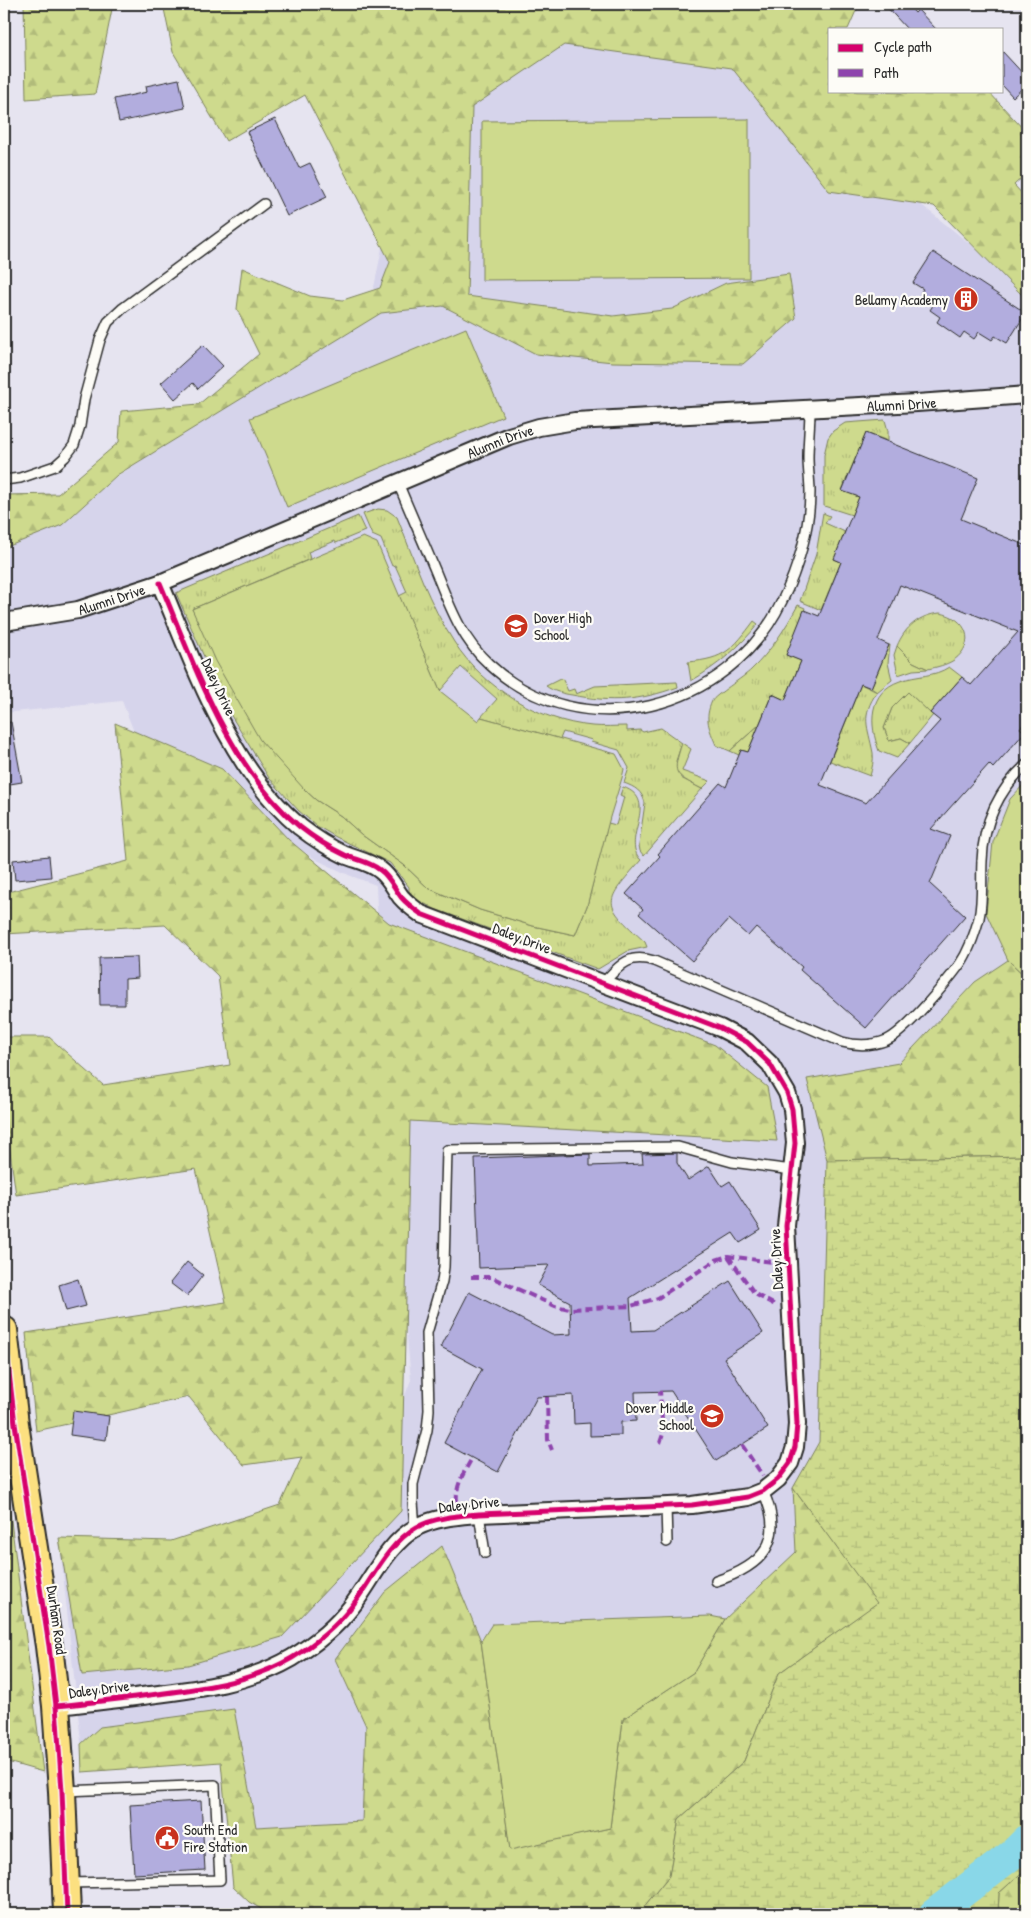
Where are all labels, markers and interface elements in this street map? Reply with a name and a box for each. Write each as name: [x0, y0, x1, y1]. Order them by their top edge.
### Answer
legend: [828, 28, 1004, 92]
text: Cycle path: [874, 36, 932, 57]
text: Path: [874, 62, 899, 83]
building icon: Bellamy Academy: [953, 286, 979, 312]
place label: Bellamy Academy: [855, 289, 948, 310]
street label: Alumni Drive: [867, 391, 937, 416]
street label: Alumni Drive: [464, 419, 536, 463]
street label: Alumni Drive: [75, 578, 148, 620]
place label: Dover High School: [534, 607, 592, 645]
school or university icon: Dover High School: [503, 613, 529, 639]
street label: Daley Drive: [197, 655, 241, 719]
street label: Daley Drive: [490, 917, 554, 959]
street label: Daley Drive: [764, 1228, 788, 1290]
place label: Dover Middle School: [626, 1397, 694, 1435]
school or university icon: Dover Middle School: [699, 1403, 725, 1429]
street label: Daley Drive: [438, 1490, 500, 1518]
street label: Durham Road: [42, 1584, 72, 1656]
street label: Daley Drive: [67, 1675, 131, 1703]
place label: South End Fire Station: [183, 1819, 248, 1857]
public building icon: South End Fire Station: [154, 1825, 180, 1851]

